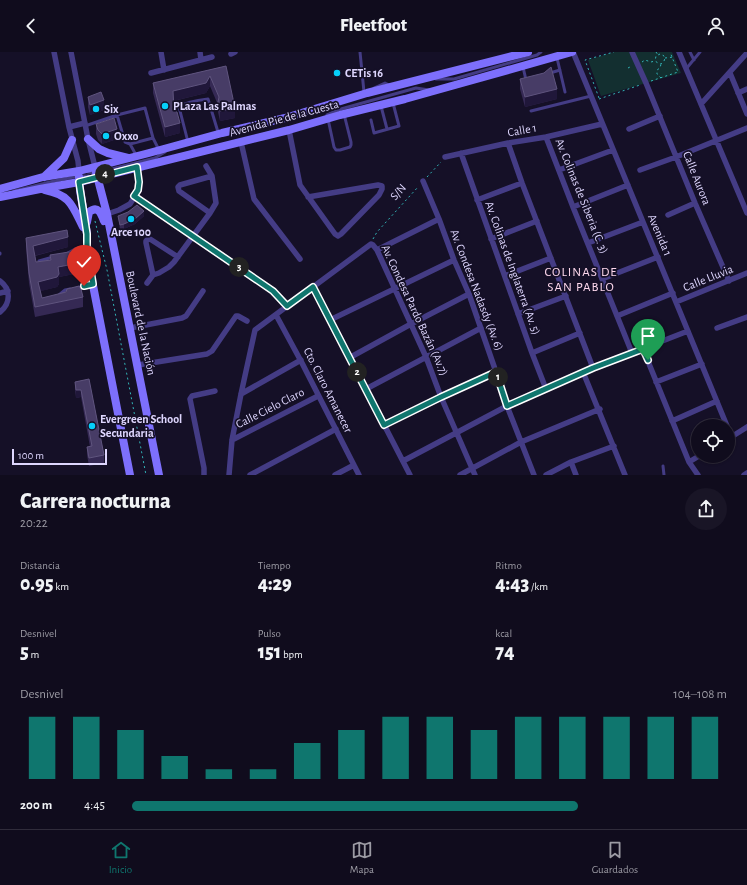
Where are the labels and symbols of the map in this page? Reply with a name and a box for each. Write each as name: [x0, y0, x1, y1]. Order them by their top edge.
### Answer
place label: CETis 16: [345, 67, 383, 79]
marker: CETis 16: [332, 68, 342, 78]
street label: Avenida Pie de la Cuesta: [228, 98, 340, 138]
place label: PLaza Las Palmas: [173, 100, 256, 112]
marker: PLaza Las Palmas: [160, 101, 170, 111]
place label: Six: [104, 103, 119, 115]
marker: Six: [91, 104, 101, 114]
street label: Calle 1: [507, 122, 537, 138]
place label: Oxxo: [114, 130, 139, 142]
marker: Oxxo: [101, 131, 111, 141]
street label: Av. Colinas de Siberia (C. 3): [553, 137, 611, 255]
street label: Calle Aurora: [681, 149, 713, 207]
pin: 4: [95, 164, 115, 184]
street label: S/N: [388, 182, 408, 202]
street label: Av. Colinas de Inglaterra (Av. 5): [483, 200, 543, 336]
street label: Avenida 1: [646, 212, 674, 258]
marker: Arce 100: [126, 214, 136, 224]
place label: Arce 100: [111, 226, 151, 238]
street label: Av. Condesa Nadasdy (Av. 6): [447, 228, 506, 353]
street label: Av. Condesa Pardo Bazán (Av.7): [379, 243, 451, 377]
pin: [67, 245, 101, 286]
pin: 3: [229, 257, 249, 277]
street label: Calle Lluvia: [681, 262, 735, 293]
district label: COLINAS DE SAN PABLO: [544, 266, 618, 294]
street label: Boulevard de la Nación: [124, 270, 158, 376]
pin: [631, 319, 665, 360]
street label: Cto. Claro Amanecer: [301, 346, 355, 435]
pin: 2: [347, 362, 367, 382]
pin: 1: [488, 367, 508, 387]
street label: Calle Cielo Claro: [234, 386, 306, 430]
place label: Evergreen School Secundaria: [100, 413, 182, 439]
marker: Evergreen School Secundaria: [87, 421, 97, 431]
scale bar: [12, 447, 107, 466]

